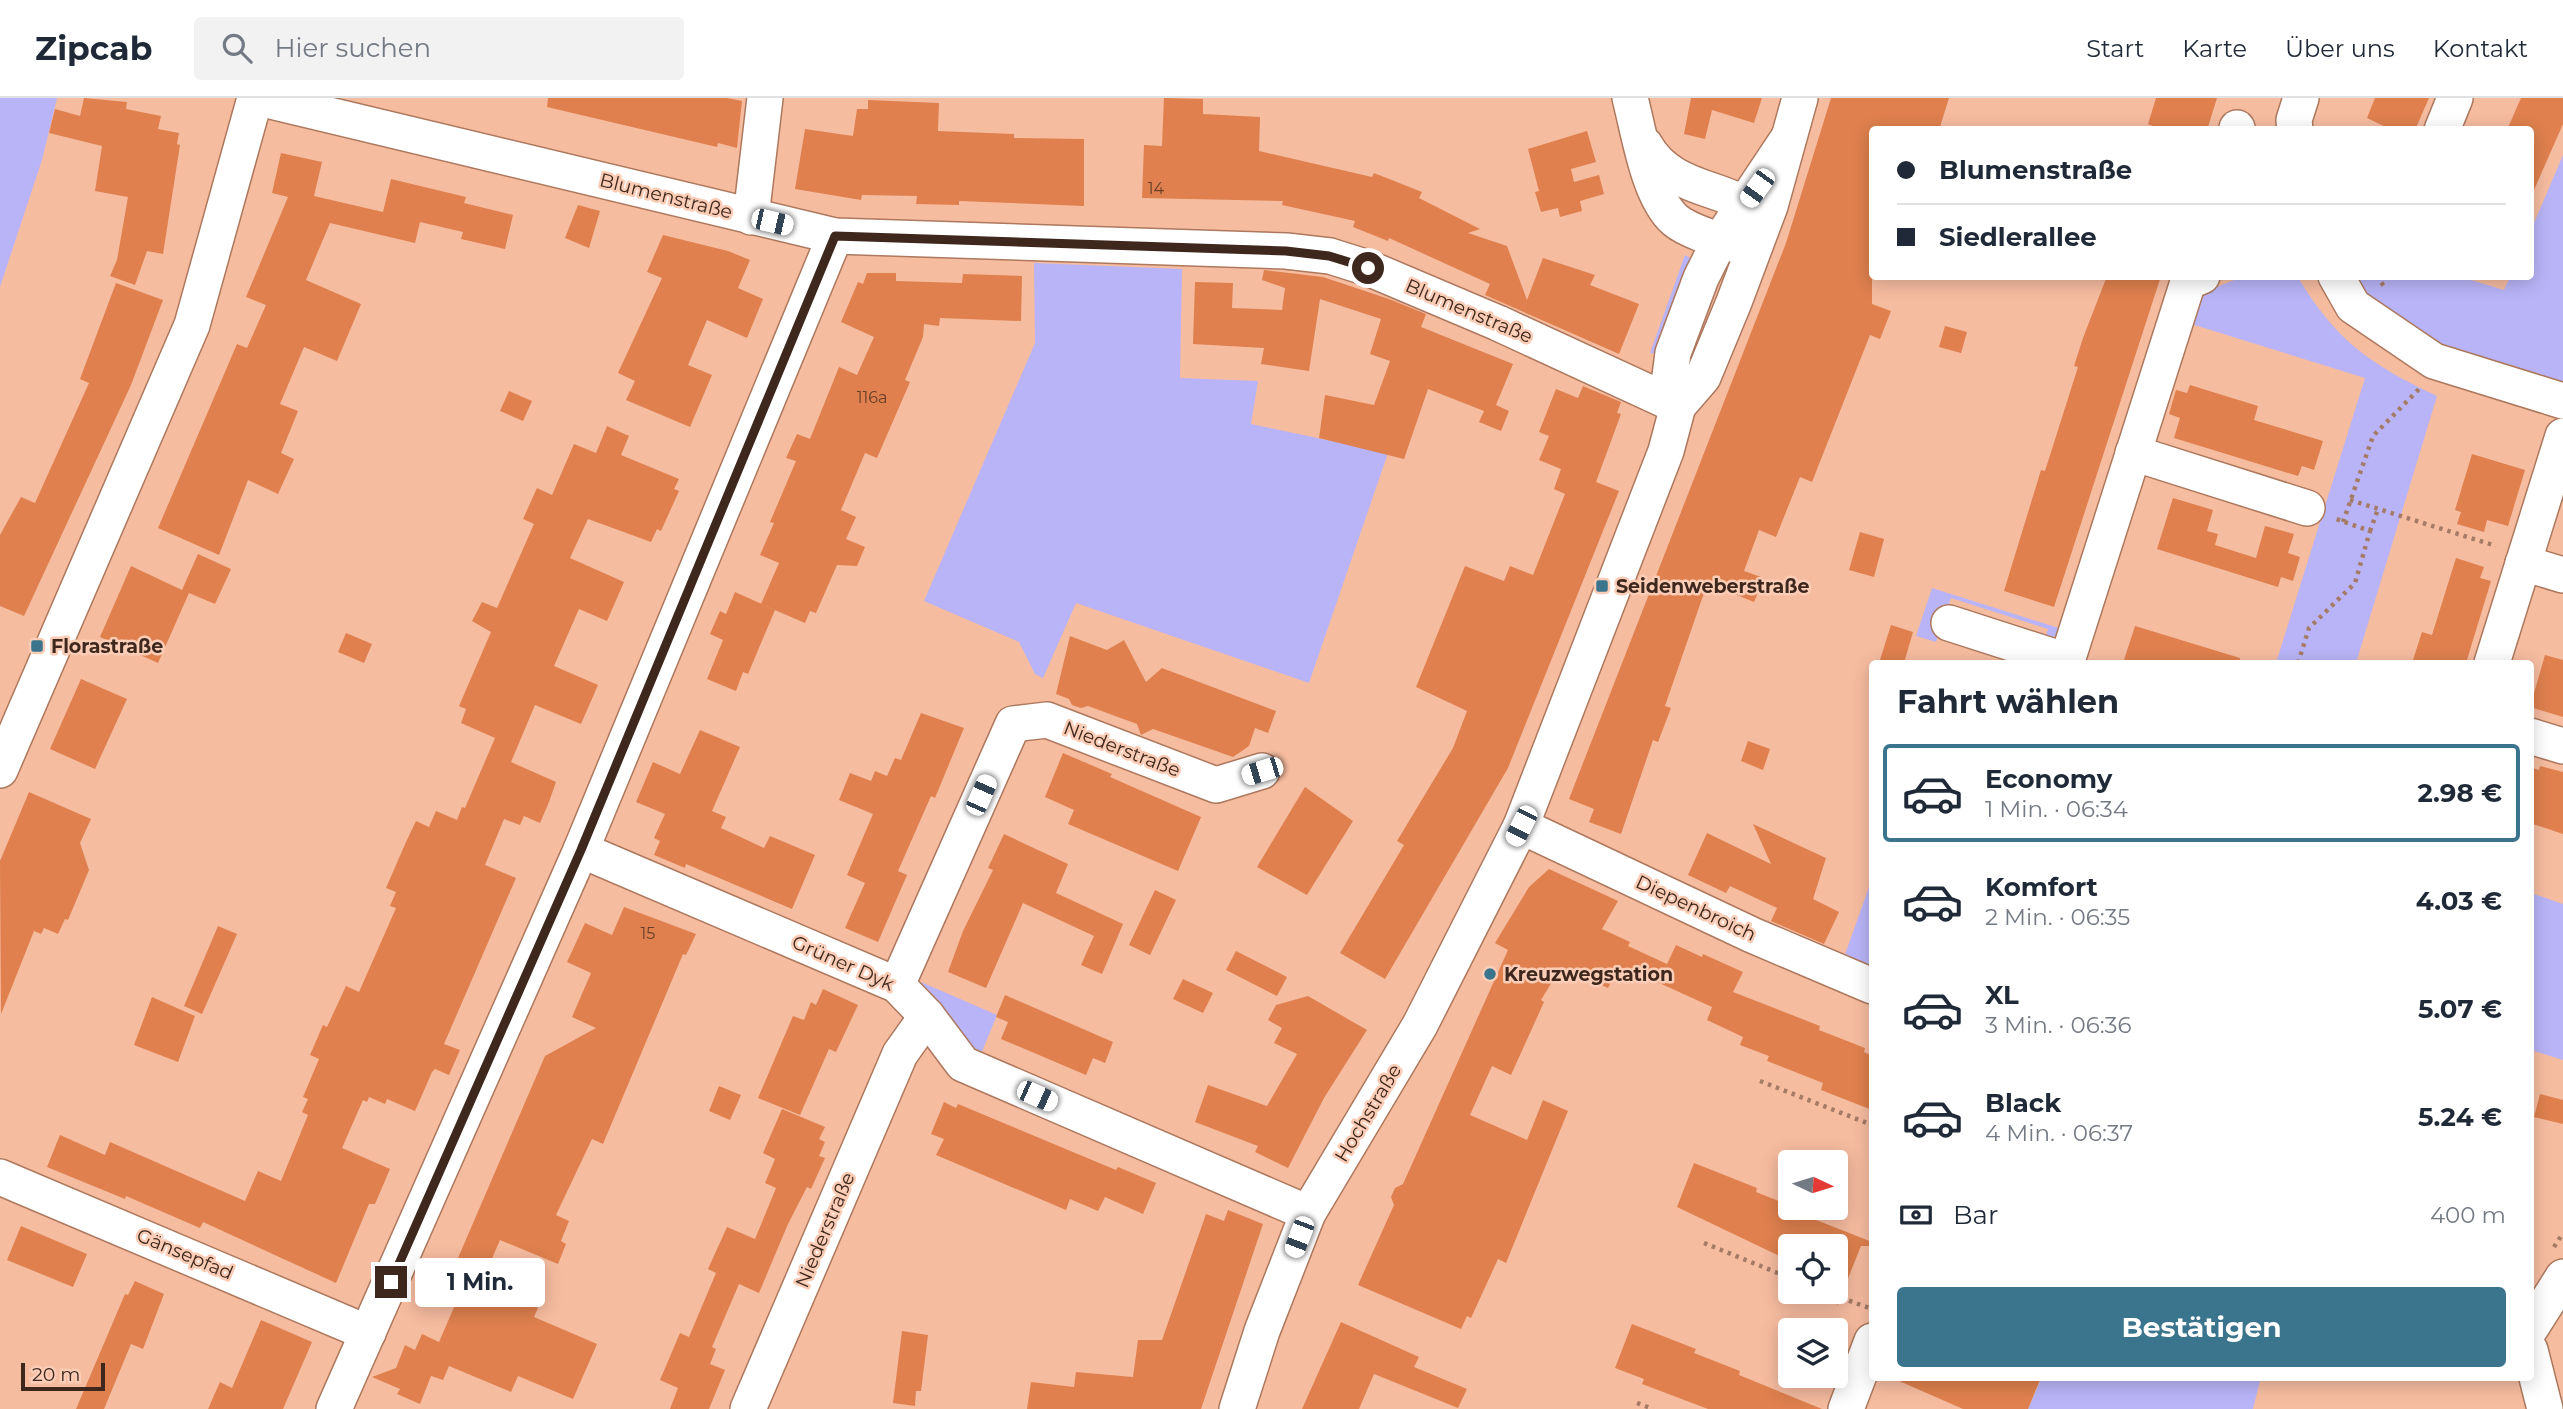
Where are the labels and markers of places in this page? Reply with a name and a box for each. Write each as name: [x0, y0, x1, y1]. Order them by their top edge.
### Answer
place label: Seidenweberstraße: [1616, 575, 1809, 598]
marker: Seidenweberstraße: [1594, 578, 1610, 594]
place label: Florastraße: [51, 635, 163, 658]
marker: Florastraße: [29, 638, 45, 654]
place label: Kreuzwegstation: [1504, 963, 1673, 986]
marker: Kreuzwegstation: [1482, 966, 1498, 982]

